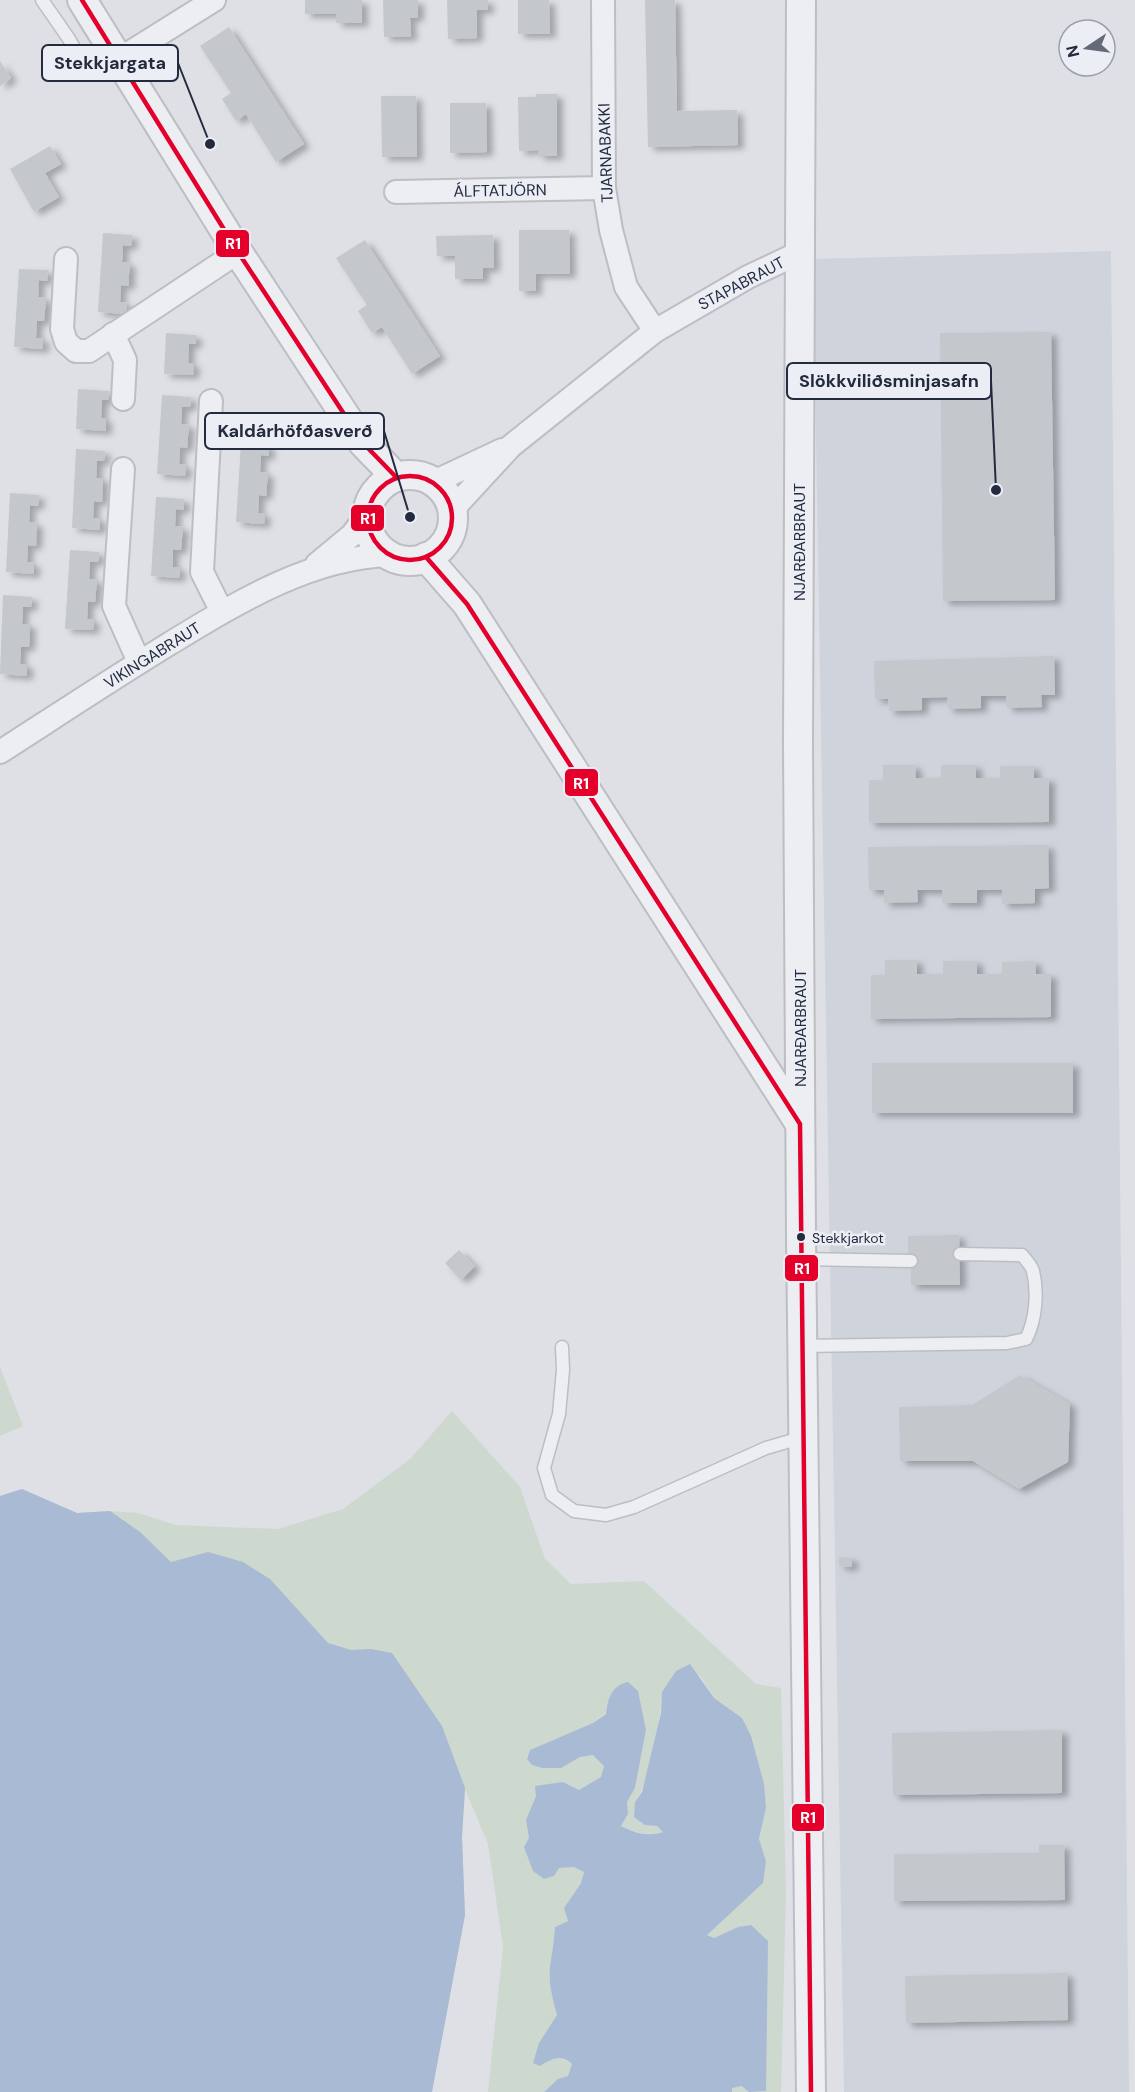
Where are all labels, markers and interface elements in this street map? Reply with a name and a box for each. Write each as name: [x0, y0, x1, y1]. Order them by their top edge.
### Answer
north arrow: [1057, 18, 1117, 78]
text: N: [1061, 43, 1084, 59]
callout: Stekkjargata: [42, 45, 178, 81]
text: Stekkjargata: [54, 51, 166, 75]
street label: TJARNABAKKI: [593, 103, 618, 203]
street label: ÁLFTATJÖRN: [453, 179, 547, 202]
line badge: R1: [215, 229, 250, 258]
text: R1: [225, 233, 241, 254]
street label: STAPABRAUT: [695, 252, 788, 315]
callout: Slökkviliðsminjasafn: [787, 363, 991, 399]
text: Slökkviliðsminjasafn: [799, 369, 979, 393]
callout: Kaldárhöfðasverð: [205, 413, 384, 449]
text: Kaldárhöfðasverð: [217, 419, 373, 443]
street label: NJARÐARBRAUT: [789, 483, 810, 601]
line badge: R1: [350, 504, 385, 532]
text: R1: [360, 508, 376, 529]
street label: VIKINGABRAUT: [100, 617, 205, 694]
line badge: R1: [564, 768, 599, 797]
text: R1: [573, 773, 589, 794]
street label: NJARÐARBRAUT: [790, 969, 811, 1087]
place label: Stekkjarkot: [812, 1229, 884, 1247]
marker: Stekkjarkot: [795, 1231, 807, 1243]
line badge: R1: [784, 1254, 819, 1282]
text: R1: [794, 1258, 810, 1279]
line badge: R1: [791, 1803, 825, 1832]
text: R1: [800, 1807, 816, 1828]

